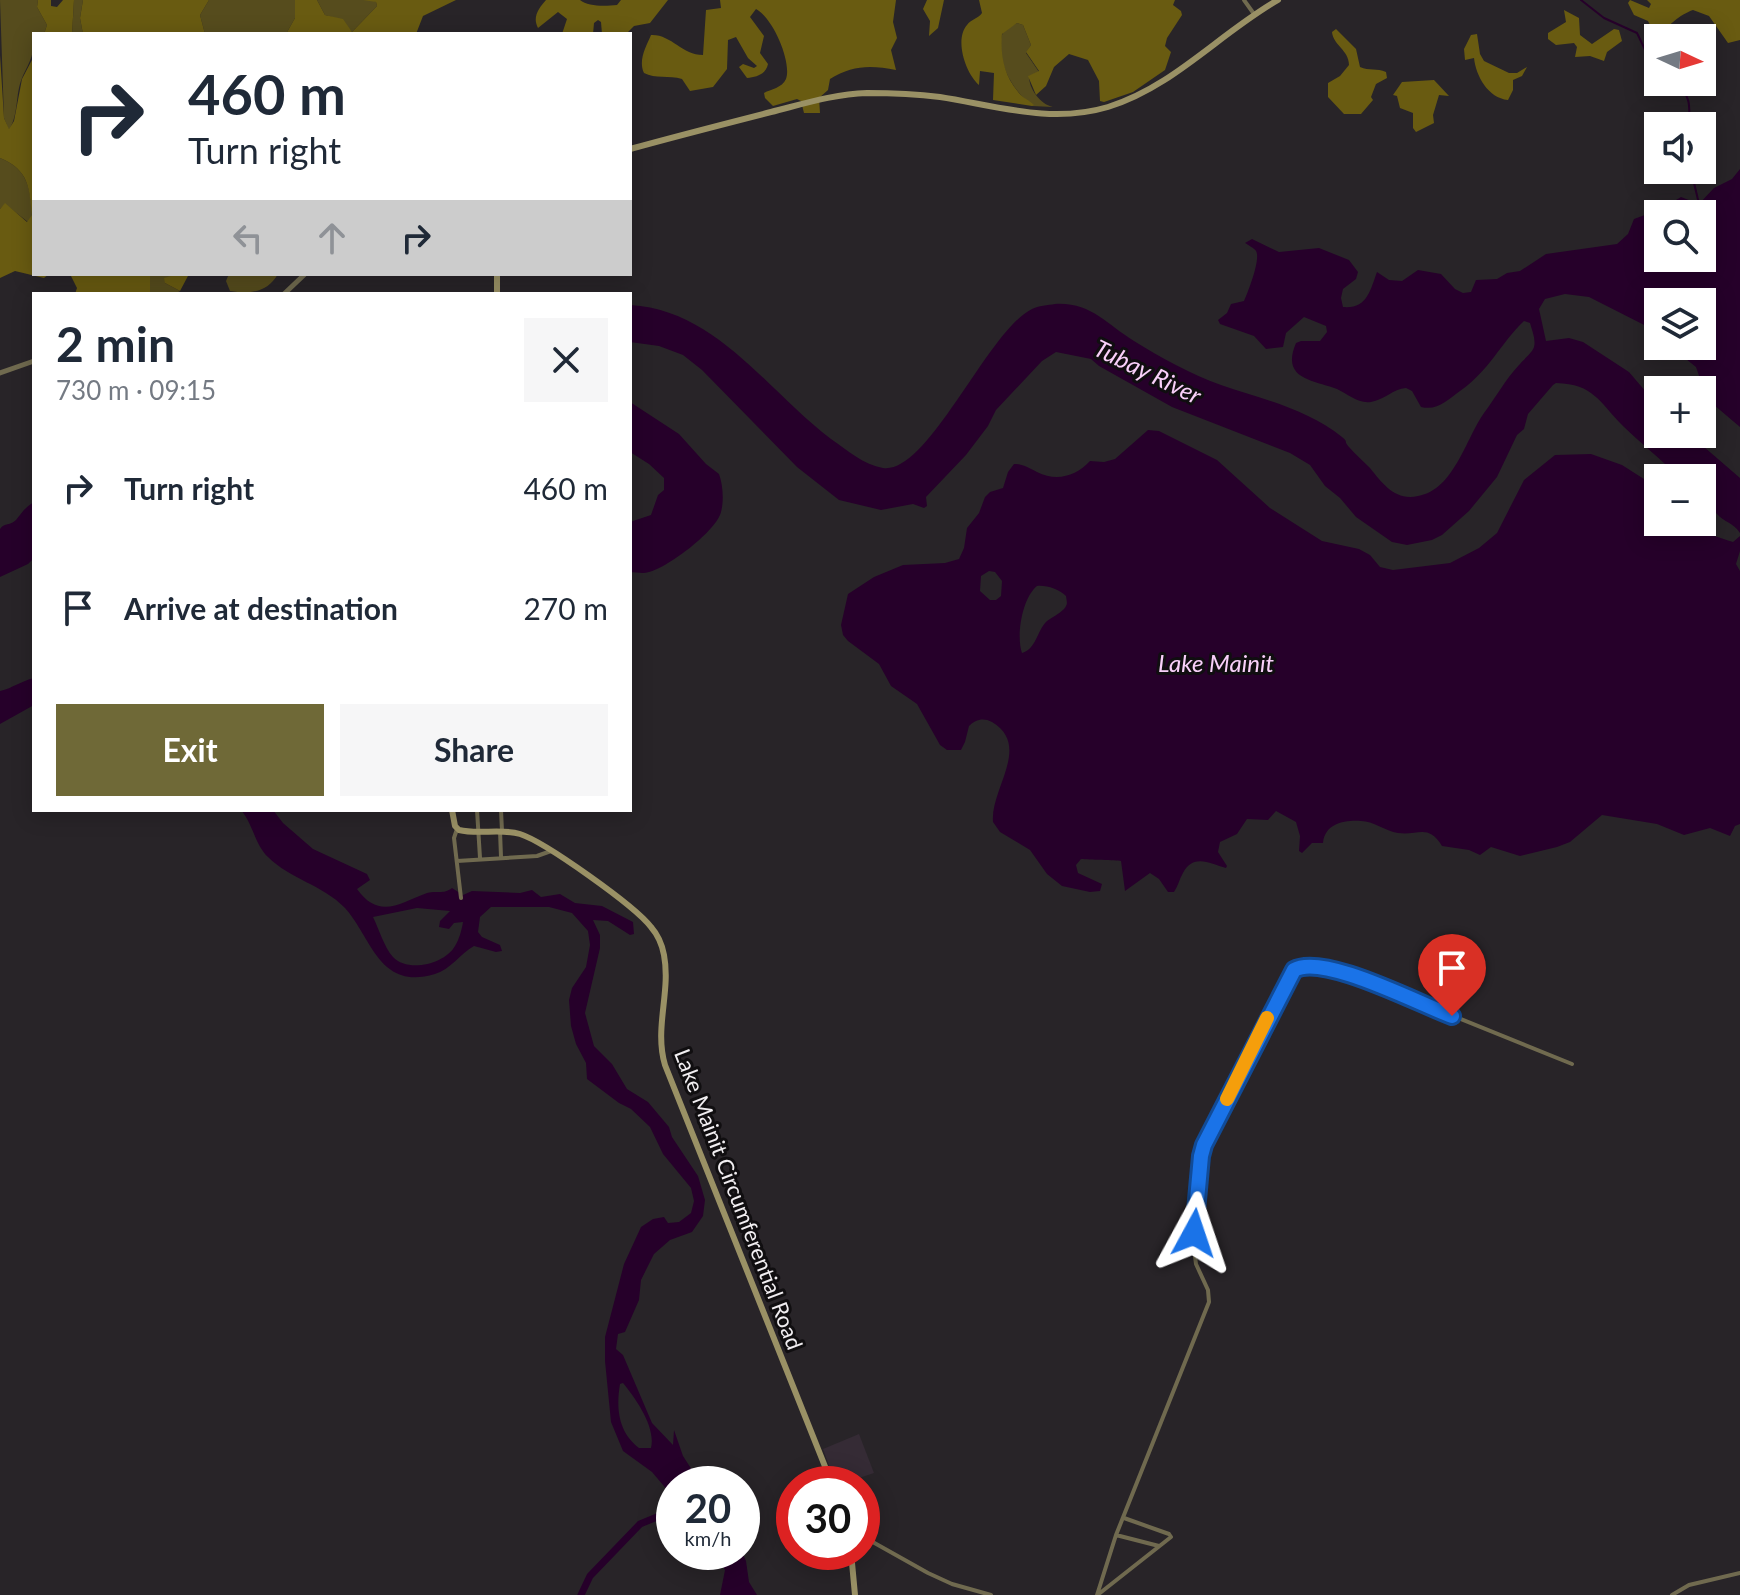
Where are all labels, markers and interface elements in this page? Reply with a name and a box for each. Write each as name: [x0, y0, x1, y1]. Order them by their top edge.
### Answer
north arrow: [1644, 24, 1716, 96]
map controls: [1644, 24, 1716, 536]
text: 460 m: [188, 60, 346, 127]
icon: right: [56, 64, 160, 168]
button: sound: [1644, 112, 1716, 184]
text: Turn right: [188, 128, 341, 172]
button: search: [1644, 200, 1716, 272]
icon: left: [226, 216, 270, 260]
icon: ahead: [310, 216, 354, 260]
icon: right: [394, 216, 438, 260]
button: layers: [1644, 288, 1716, 360]
text: 2 min: [56, 315, 175, 372]
button: close: [524, 318, 608, 402]
water label: Tubay River: [1090, 333, 1207, 410]
text: 730 m · 09:15: [56, 374, 216, 406]
button: +: [1644, 376, 1716, 448]
button: −: [1644, 464, 1716, 536]
icon: right: [56, 466, 100, 510]
text: Turn right: [124, 470, 254, 506]
text: 460 m: [523, 470, 608, 506]
icon: arrive: [56, 586, 100, 630]
text: Arrive at destination: [124, 590, 398, 626]
text: 270 m: [523, 590, 608, 626]
water label: Lake Mainit: [1158, 648, 1274, 677]
button: Exit: [56, 704, 324, 796]
button: Share: [340, 704, 608, 796]
pin: [1418, 934, 1486, 1016]
icon: arrive: [1430, 946, 1474, 990]
street label: Lake Mainit Circumferential Road: [669, 1045, 809, 1353]
position arrow: [1152, 1191, 1236, 1275]
speed limit sign: 30: [776, 1466, 880, 1570]
text: 20: [685, 1484, 731, 1532]
text: km/h: [685, 1526, 731, 1550]

